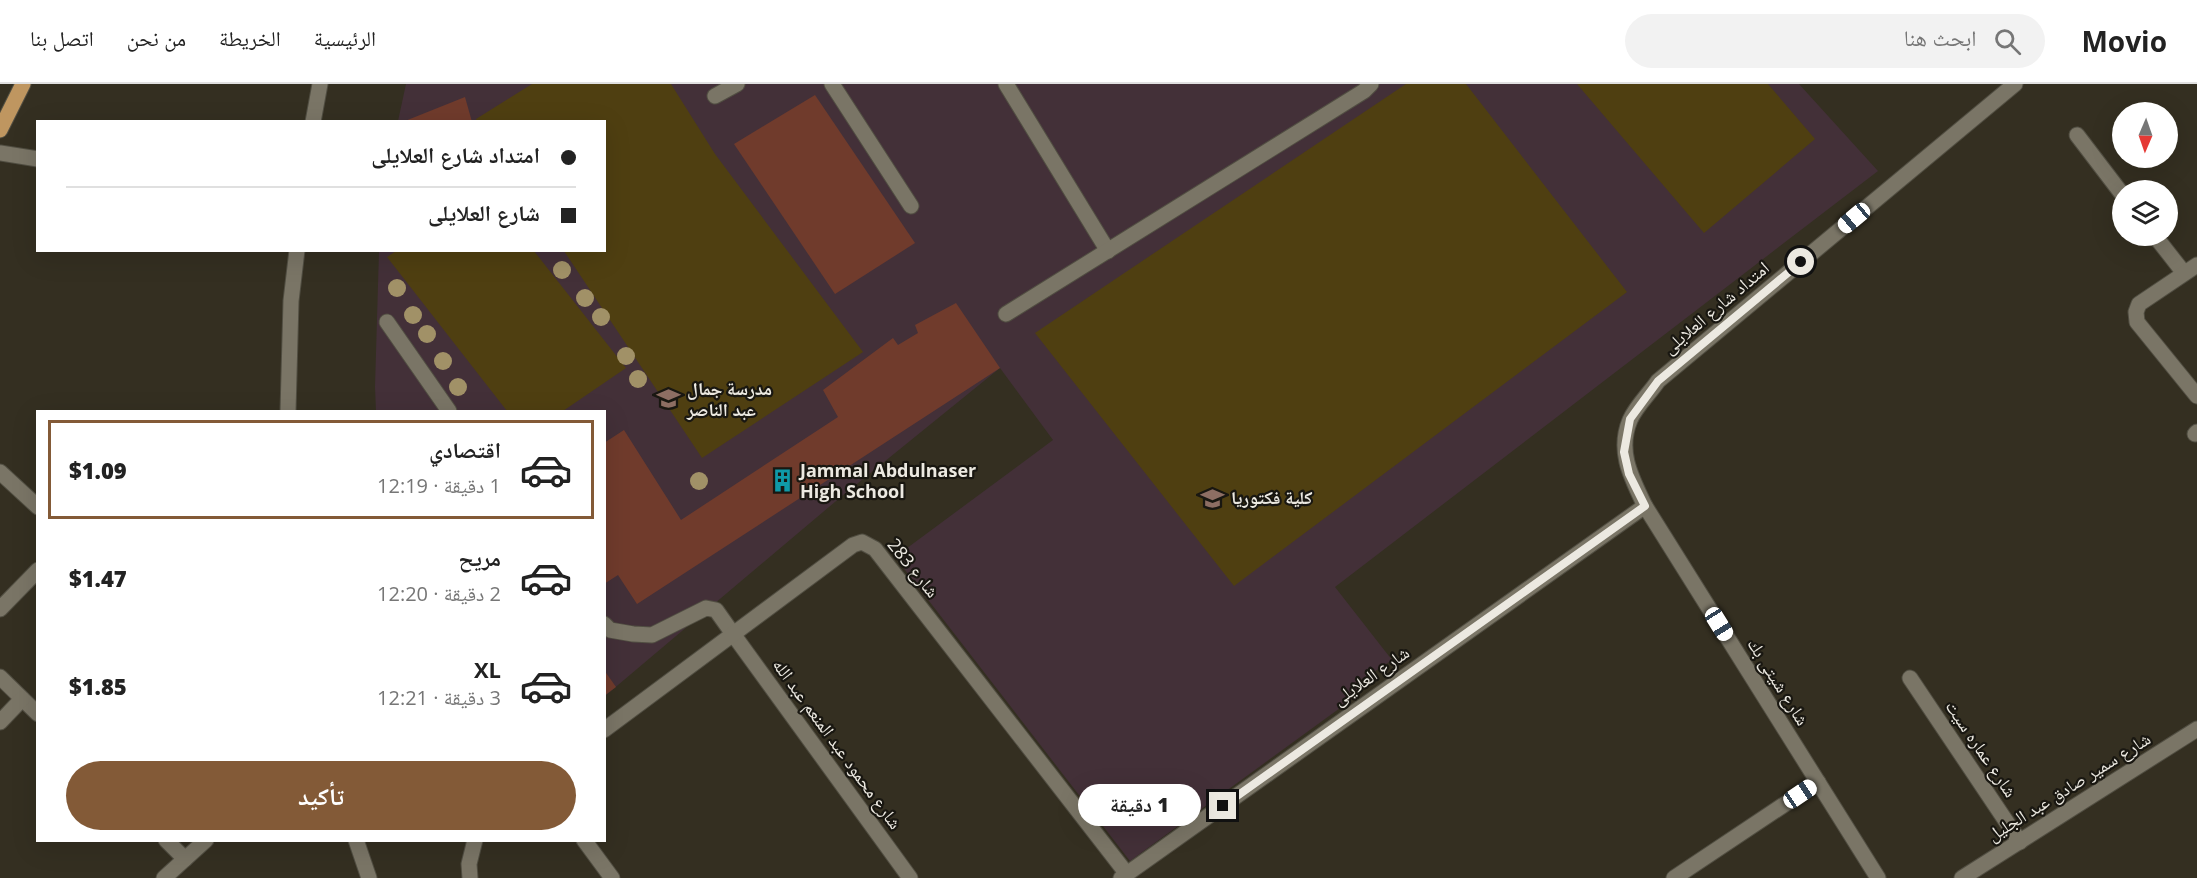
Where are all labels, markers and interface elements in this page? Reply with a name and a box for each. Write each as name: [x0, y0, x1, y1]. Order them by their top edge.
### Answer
search box: [1625, 14, 2045, 68]
text: ابحث هنا: [1904, 22, 1976, 52]
text: Movio: [2081, 22, 2167, 60]
text: اتصل بنا: [30, 24, 94, 52]
text: من نحن: [127, 24, 186, 52]
text: الخريطة: [219, 24, 281, 52]
text: الرئيسية: [314, 24, 376, 52]
icon: search: [1991, 25, 2024, 58]
north arrow: [2112, 102, 2178, 168]
map controls: [2112, 102, 2178, 246]
text: امتداد شارع العلايلى: [371, 139, 540, 169]
button: layers: [2112, 180, 2178, 246]
text: شارع العلايلى: [428, 197, 540, 227]
car: [1834, 200, 1874, 236]
route start: [1787, 248, 1814, 275]
street label: امتداد شارع العلايلى: [1657, 256, 1774, 359]
place label: مدرسة جمال عبد الناصر: [686, 376, 772, 421]
school or university icon: مدرسة جمال عبد الناصر: [656, 386, 682, 412]
text: اقتصادي: [429, 434, 501, 464]
icon: car: [519, 443, 573, 497]
text: $1.09: [69, 455, 127, 485]
place label: Jammal Abdulnaser High School: [798, 458, 976, 503]
building icon: Jammal Abdulnaser High School: [769, 468, 795, 494]
text: 1 دقيقة · 12:19: [377, 472, 501, 499]
school or university icon: كلية فكتوريا: [1200, 485, 1226, 511]
place label: كلية فكتوريا: [1231, 485, 1312, 509]
street label: شارع 283: [882, 533, 945, 602]
text: مريح: [458, 542, 501, 572]
icon: car: [519, 551, 573, 605]
text: $1.47: [69, 563, 127, 593]
text: 2 دقيقة · 12:20: [377, 580, 501, 607]
car: [1702, 604, 1736, 644]
street label: شارع شيتى بك: [1742, 633, 1815, 730]
street label: شارع العلايلى: [1327, 640, 1414, 710]
street label: شارع محمود عبد المنعم عبد الله: [767, 653, 908, 834]
text: XL: [474, 654, 501, 684]
icon: car: [519, 659, 573, 713]
text: $1.85: [69, 671, 127, 701]
text: 3 دقيقة · 12:21: [377, 684, 501, 711]
street label: شارع عماره سيت: [1941, 695, 2023, 802]
street label: شارع سمير صادق عبد الجليل: [1982, 726, 2155, 846]
button: تأكيد: [66, 761, 576, 830]
car: [1780, 776, 1820, 812]
callout: 1 دقيقة: [1079, 785, 1202, 827]
text: 1 دقيقة: [1110, 791, 1169, 818]
route end: [1209, 792, 1236, 819]

